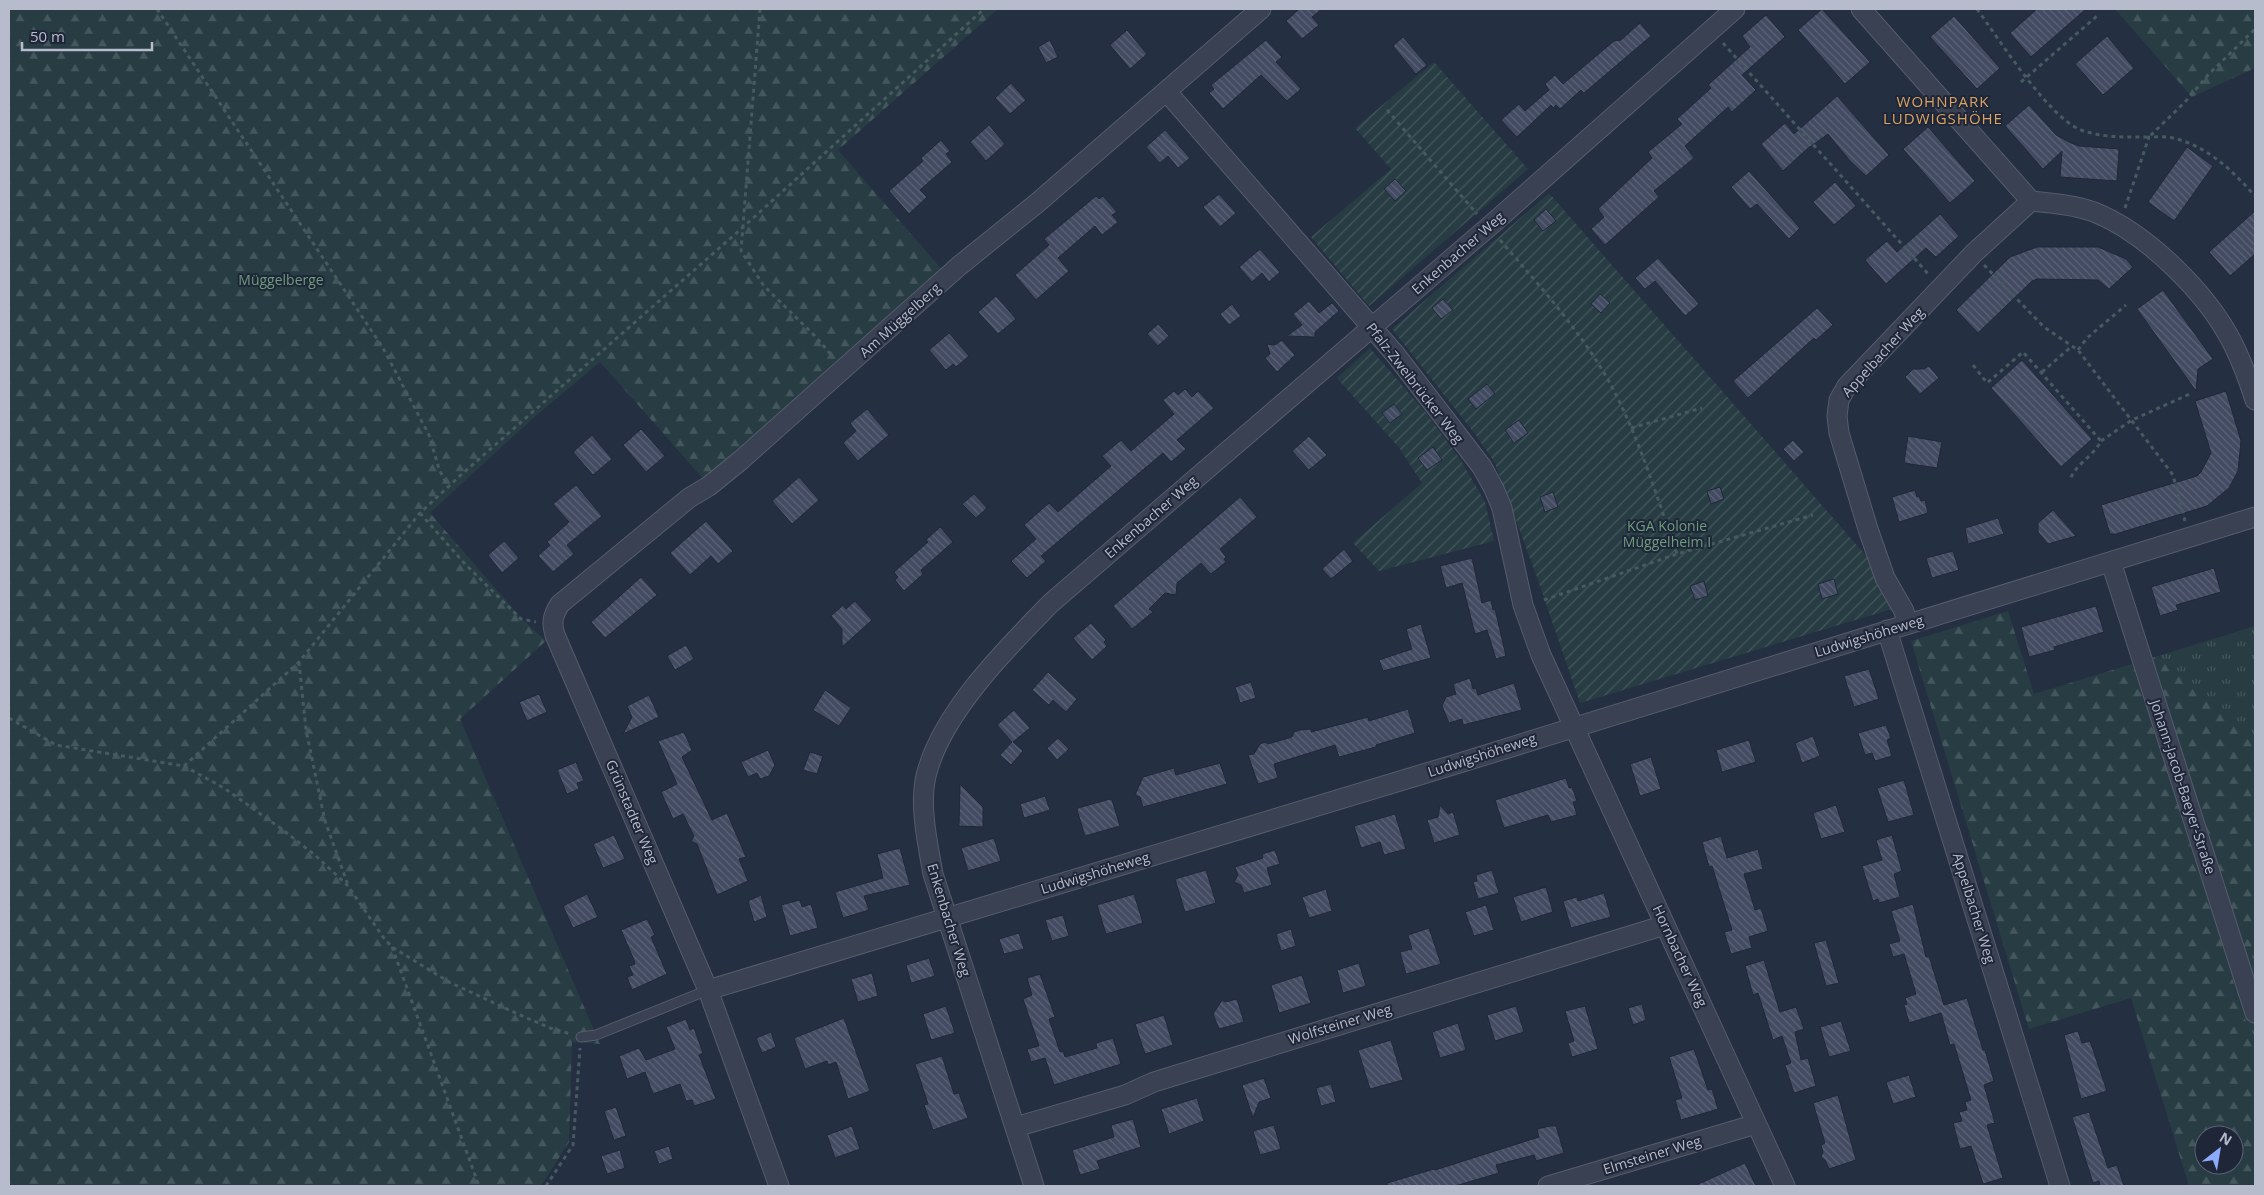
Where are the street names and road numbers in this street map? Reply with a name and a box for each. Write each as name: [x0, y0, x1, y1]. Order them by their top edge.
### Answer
street label: Enkenbacher Weg: [1407, 207, 1509, 298]
street label: Am Müggelberg: [855, 278, 945, 361]
street label: Appelbacher Weg: [1837, 302, 1928, 401]
street label: Pfalz-Zweibrücker Weg: [1362, 318, 1469, 447]
street label: Enkenbacher Weg: [1100, 471, 1202, 562]
street label: Ludwigshöheweg: [1812, 610, 1926, 661]
street label: Johann-Jacob-Baeyer-Straße: [2146, 695, 2221, 877]
street label: Ludwigshöheweg: [1425, 728, 1539, 781]
street label: Grünstadter Weg: [602, 757, 663, 867]
street label: Ludwigshöheweg: [1038, 847, 1152, 898]
street label: Appelbacher Weg: [1949, 850, 2000, 966]
street label: Enkenbacher Weg: [923, 861, 976, 979]
street label: Hornbacher Weg: [1649, 902, 1713, 1010]
street label: Wolfsteiner Weg: [1286, 999, 1394, 1048]
street label: Elmsteiner Weg: [1601, 1130, 1704, 1178]

